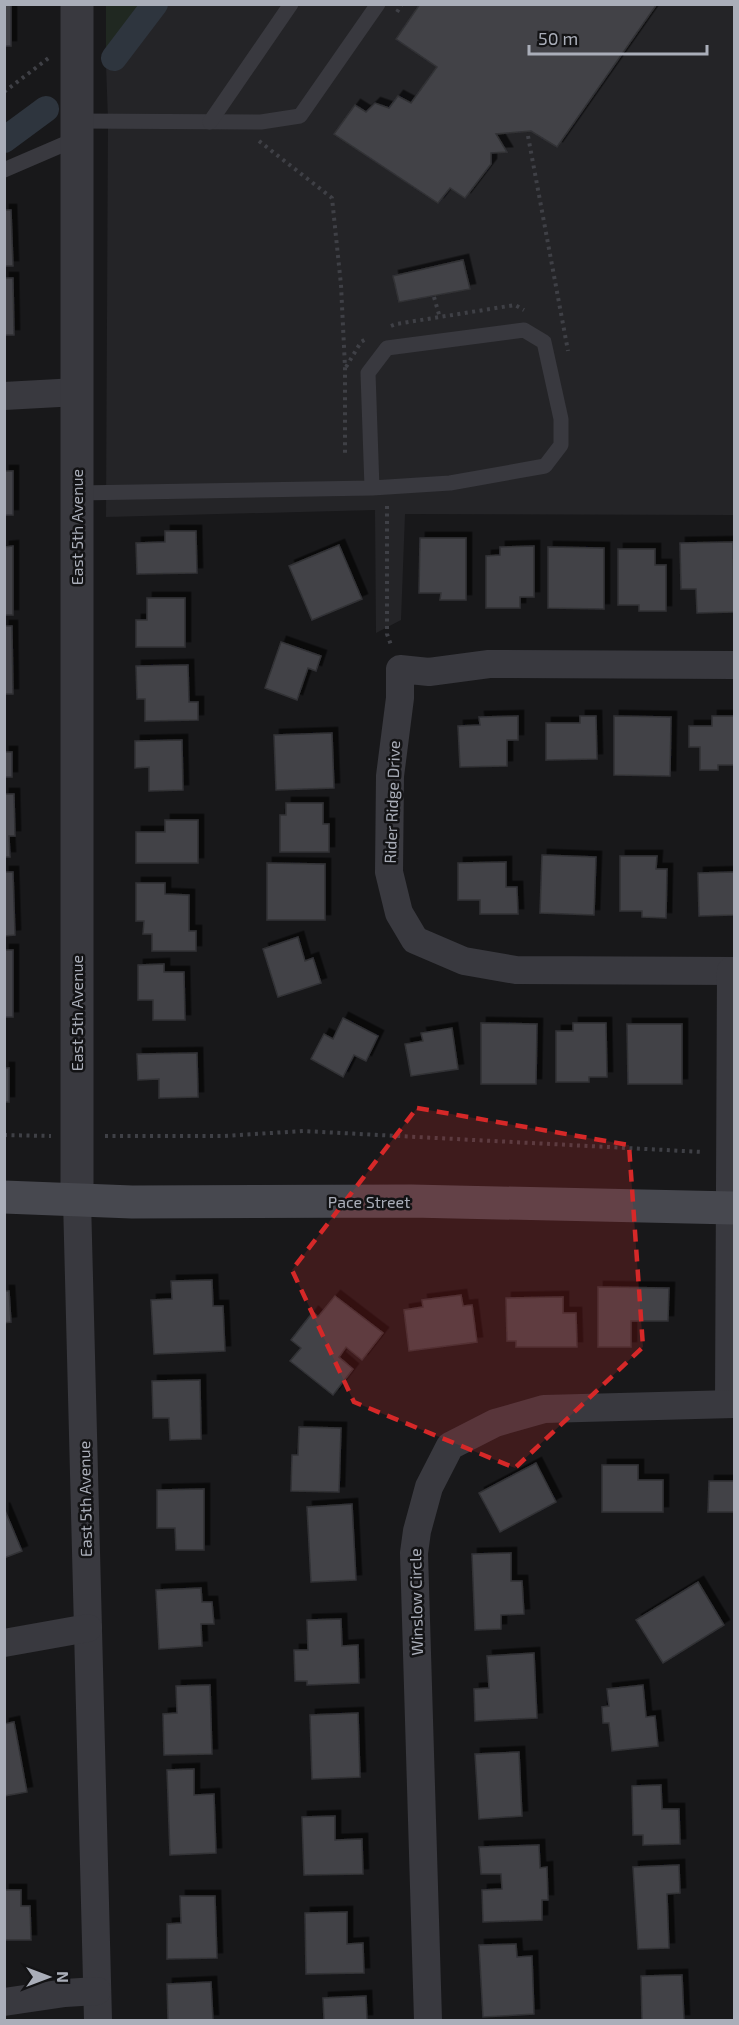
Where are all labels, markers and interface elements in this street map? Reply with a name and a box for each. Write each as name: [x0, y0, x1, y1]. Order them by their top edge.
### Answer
scale bar: [529, 18, 708, 56]
text: 50 m: [538, 27, 578, 49]
street label: East 5th Avenue: [67, 469, 86, 585]
street label: Rider Ridge Drive: [380, 740, 403, 864]
street label: East 5th Avenue: [67, 955, 86, 1071]
street label: Pace Street: [328, 1192, 410, 1211]
street label: East 5th Avenue: [74, 1441, 95, 1557]
street label: Winslow Circle: [405, 1548, 426, 1656]
north arrow: [18, 1947, 78, 2007]
text: N: [54, 1971, 73, 1983]

